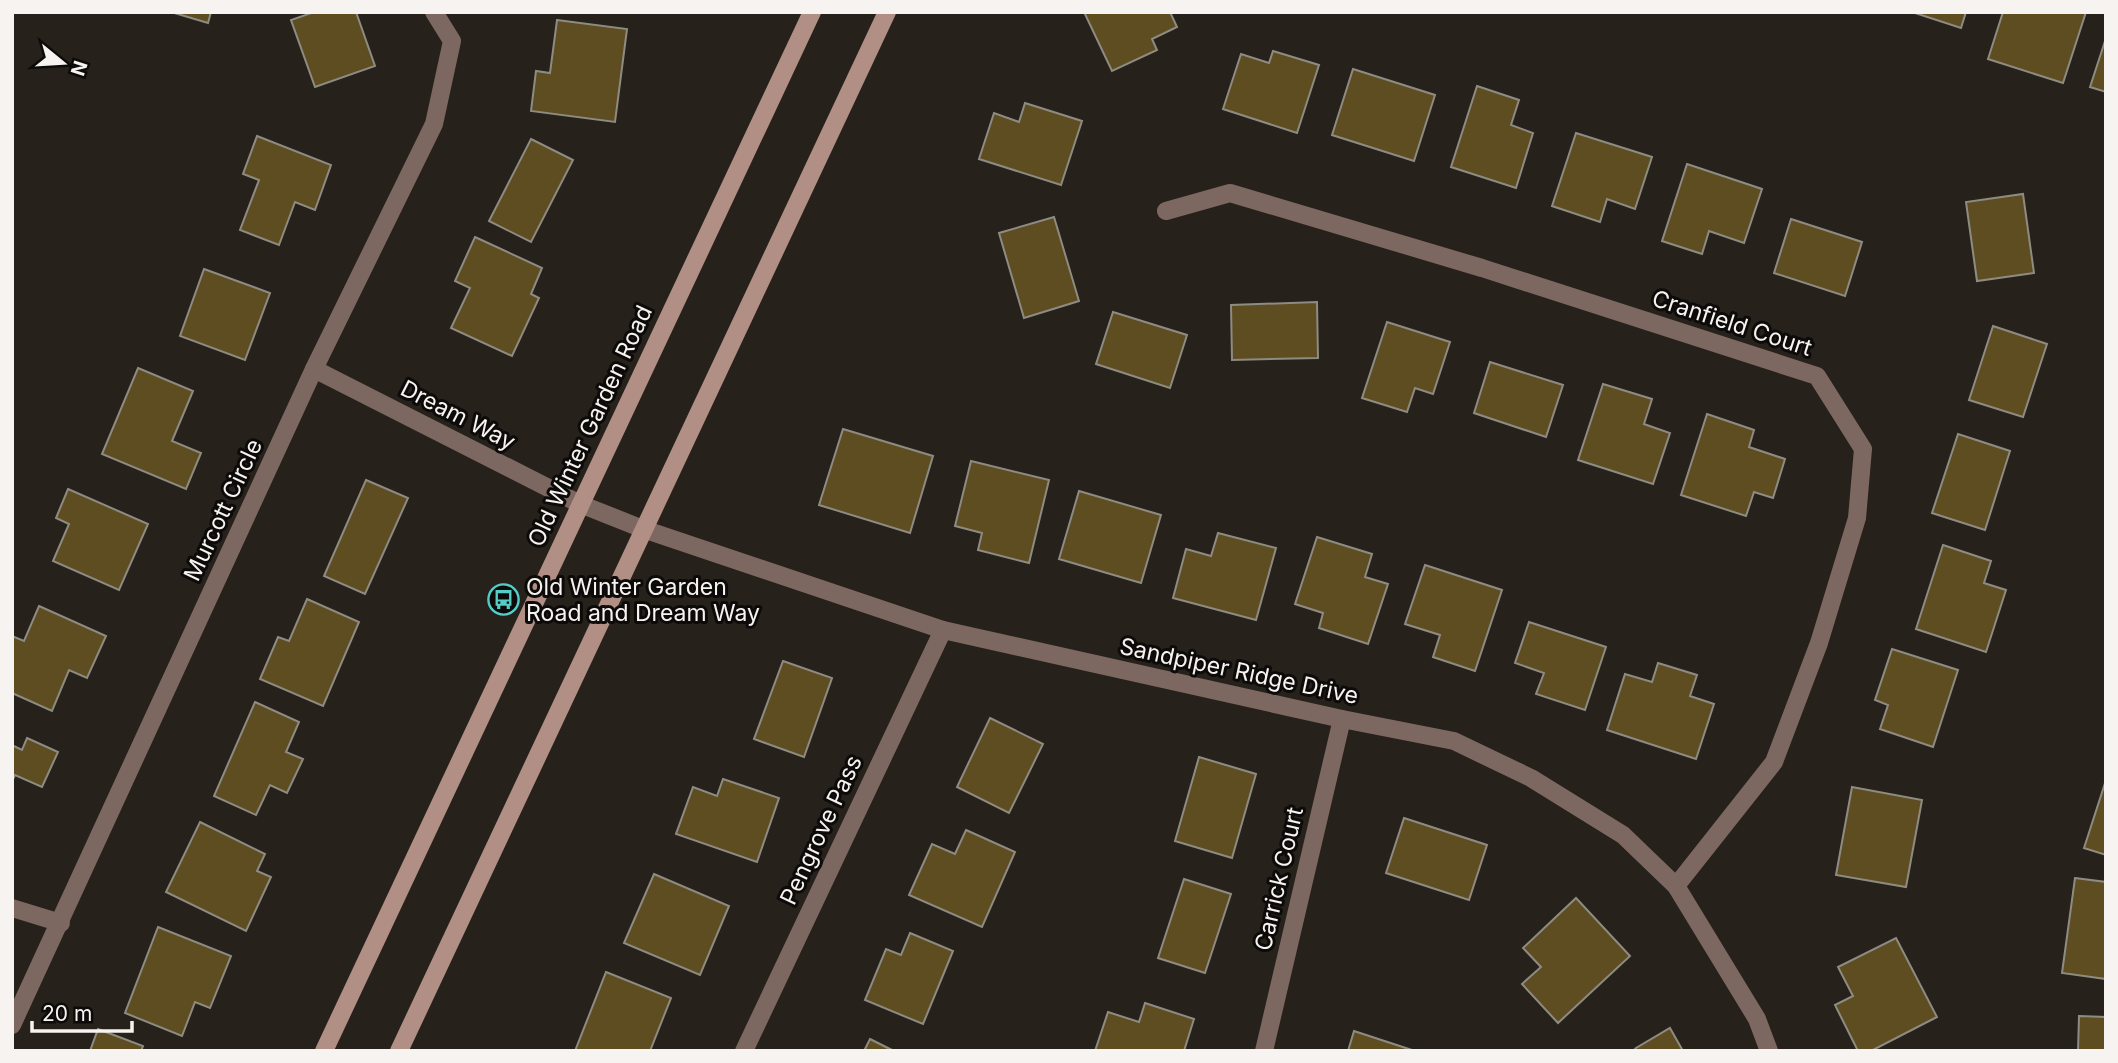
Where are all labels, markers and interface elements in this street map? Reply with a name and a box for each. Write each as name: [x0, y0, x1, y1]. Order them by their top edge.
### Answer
north arrow: [28, 28, 98, 98]
text: N: [66, 58, 92, 79]
street label: Cranfield Court: [1649, 284, 1816, 362]
street label: Old Winter Garden Road: [522, 301, 658, 551]
street label: Dream Way: [396, 374, 520, 456]
street label: Murcott Circle: [178, 435, 268, 585]
place label: Old Winter Garden Road and Dream Way: [526, 573, 760, 627]
bus stop icon: Old Winter Garden Road and Dream Way: [486, 583, 520, 617]
street label: Sandpiper Ridge Drive: [1117, 632, 1361, 710]
street label: Pengrove Pass: [774, 751, 868, 909]
street label: Carrick Court: [1249, 804, 1309, 953]
scale bar: [32, 990, 131, 1034]
text: 20 m: [42, 1001, 92, 1026]

